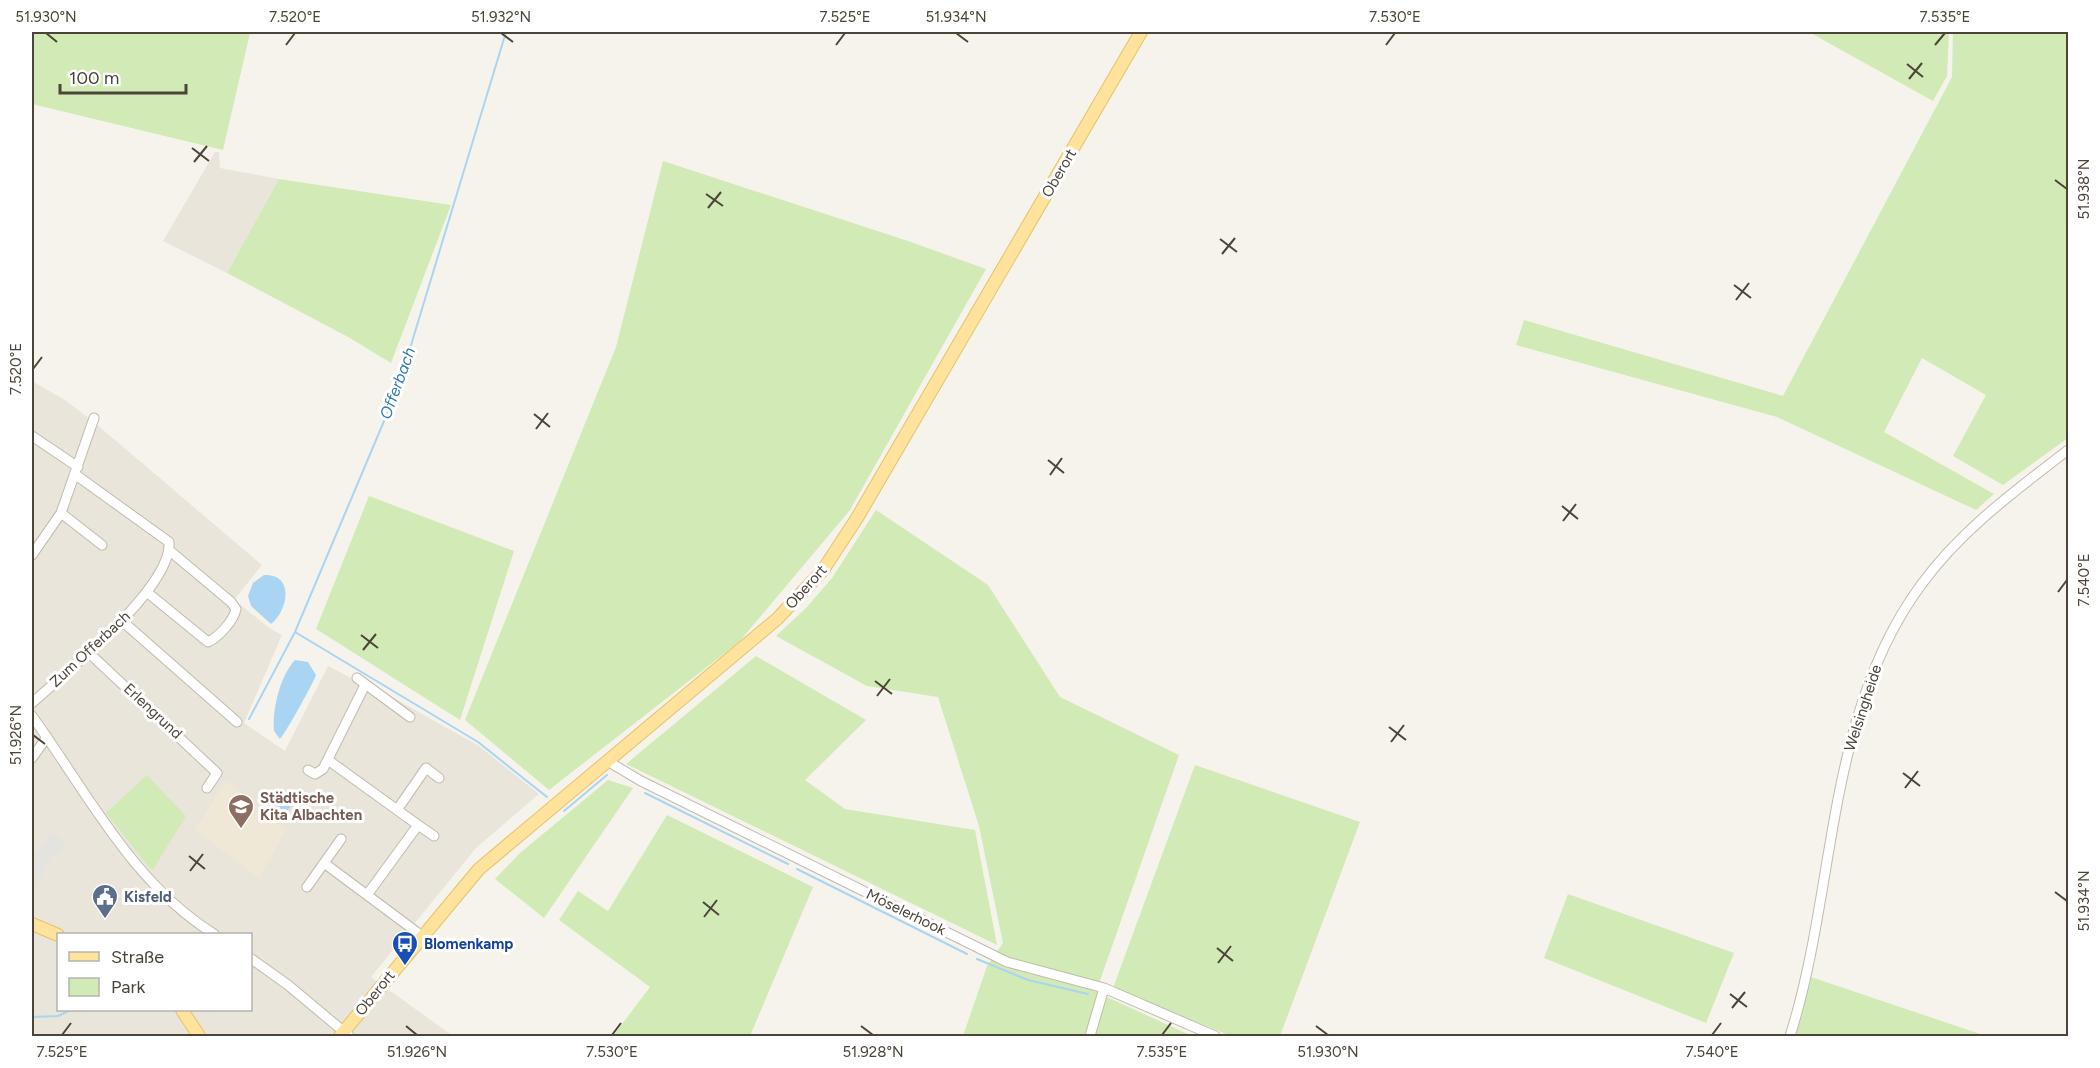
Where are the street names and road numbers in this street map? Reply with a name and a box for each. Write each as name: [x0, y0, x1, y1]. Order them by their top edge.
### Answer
street label: Oberort: [1038, 145, 1080, 201]
street label: Oberort: [782, 561, 831, 613]
street label: Zum Offerbach: [46, 607, 134, 691]
street label: Welsingheide: [1841, 662, 1885, 754]
street label: Erlengrund: [120, 679, 186, 743]
street label: Möselerhook: [863, 885, 949, 939]
street label: Oberort: [351, 966, 399, 1019]

